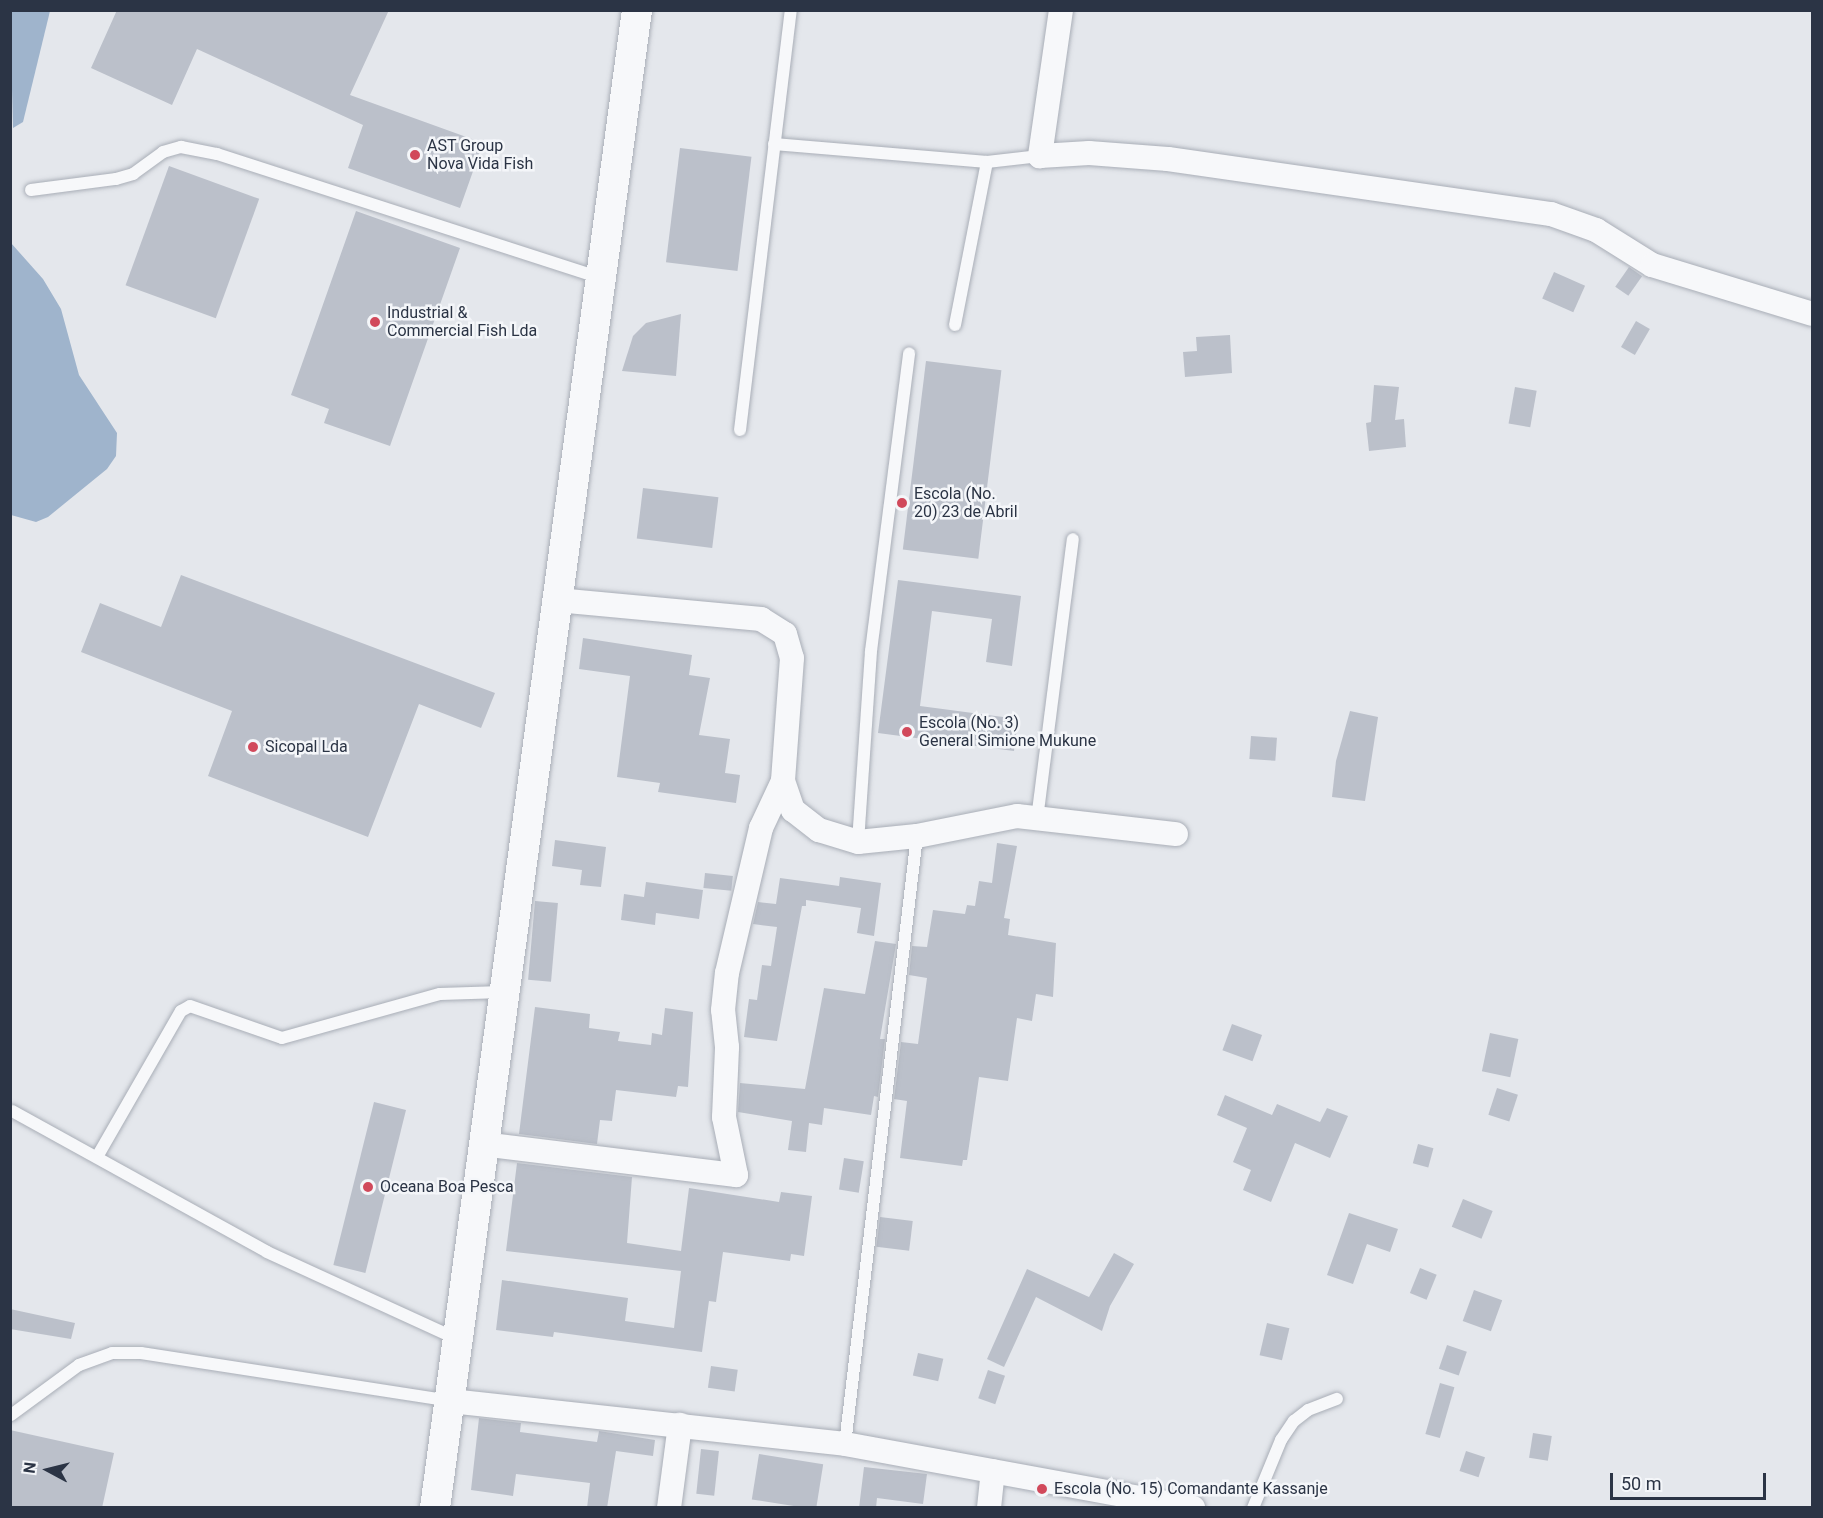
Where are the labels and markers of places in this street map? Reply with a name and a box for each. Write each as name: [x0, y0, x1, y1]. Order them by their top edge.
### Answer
place label: AST Group Nova Vida Fish: [427, 136, 533, 174]
marker: AST Group Nova Vida Fish: [408, 148, 422, 162]
place label: Industrial & Commercial Fish Lda: [387, 303, 537, 341]
marker: Industrial & Commercial Fish Lda: [368, 315, 382, 329]
place label: Escola (No. 20) 23 de Abril: [914, 484, 1018, 522]
marker: Escola (No. 20) 23 de Abril: [895, 496, 909, 510]
place label: Escola (No. 3) General Simione Mukune: [919, 713, 1096, 751]
marker: Escola (No. 3) General Simione Mukune: [900, 725, 914, 739]
place label: Sicopal Lda: [265, 737, 348, 757]
marker: Sicopal Lda: [246, 740, 260, 754]
place label: Oceana Boa Pesca: [380, 1177, 514, 1197]
marker: Oceana Boa Pesca: [361, 1180, 375, 1194]
place label: Escola (No. 15) Comandante Kassanje: [1054, 1479, 1328, 1499]
marker: Escola (No. 15) Comandante Kassanje: [1035, 1482, 1049, 1496]

